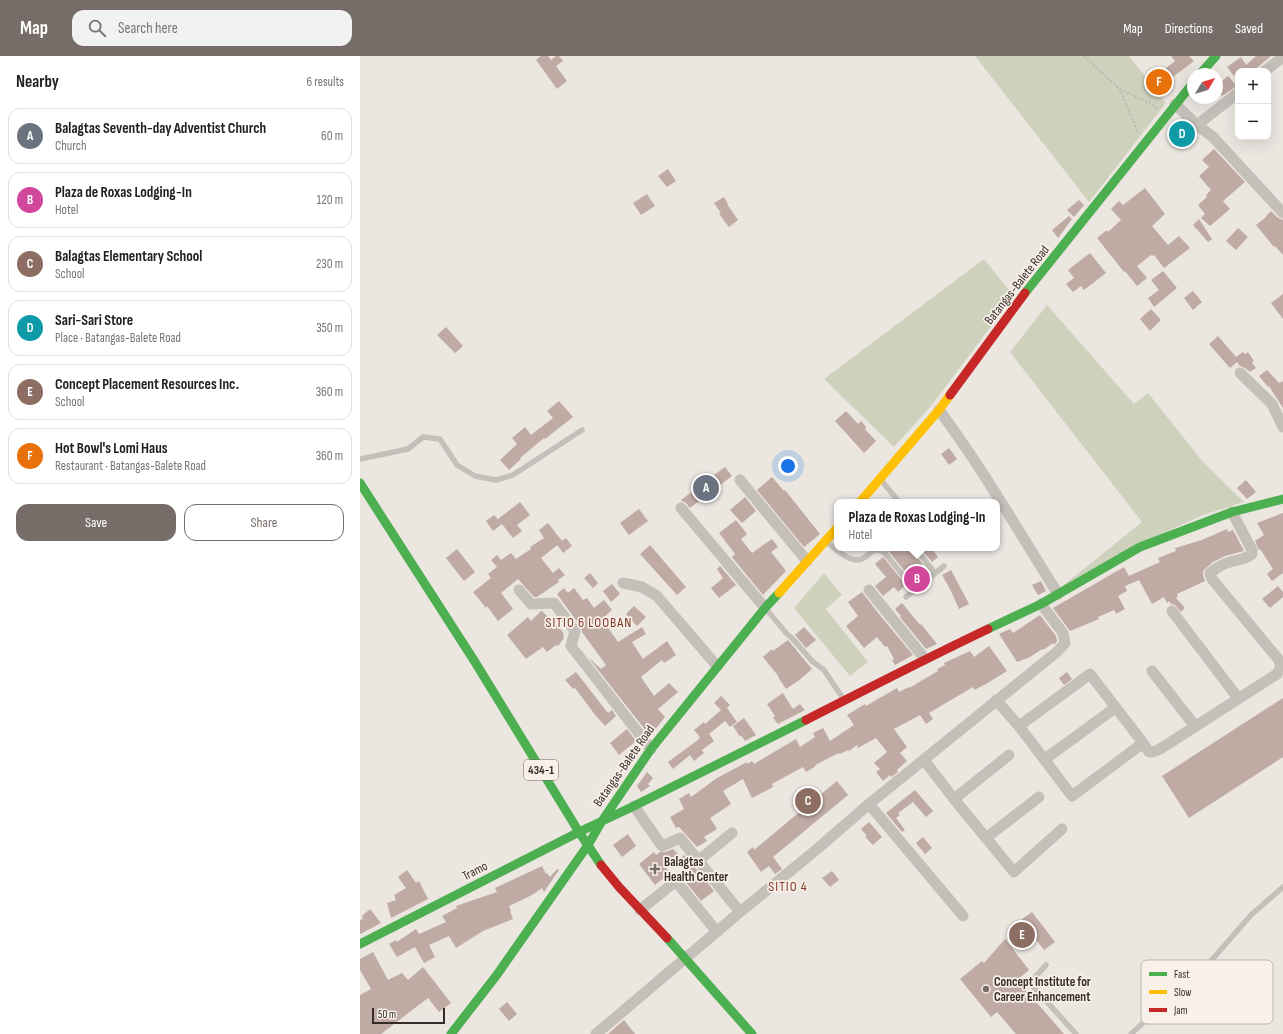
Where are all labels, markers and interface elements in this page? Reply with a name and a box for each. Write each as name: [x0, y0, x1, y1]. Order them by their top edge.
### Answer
search box: [72, 10, 352, 46]
text: Map: [20, 17, 48, 40]
icon: search: [86, 17, 108, 39]
text: Search here: [118, 19, 178, 38]
text: Map: [1123, 20, 1143, 37]
text: Directions: [1165, 20, 1213, 37]
text: Saved: [1235, 20, 1263, 37]
pin: F: [1146, 67, 1172, 97]
north arrow: [1187, 68, 1223, 104]
map controls: [1235, 68, 1271, 140]
button: +: [1235, 68, 1271, 104]
text: Nearby: [16, 72, 59, 92]
text: 6 results: [306, 74, 344, 90]
button: −: [1235, 104, 1271, 140]
text: Balagtas Seventh-day Adventist Church: [55, 119, 266, 138]
pin: D: [1169, 119, 1195, 149]
text: A: [27, 128, 33, 144]
text: 60 m: [321, 128, 343, 144]
text: Church: [55, 138, 87, 154]
text: Plaza de Roxas Lodging-In: [55, 183, 192, 202]
text: B: [27, 192, 33, 208]
text: 120 m: [317, 192, 343, 208]
text: Hotel: [55, 202, 79, 218]
street label: Batangas-Balete Road: [981, 242, 1053, 328]
text: Balagtas Elementary School: [55, 247, 202, 266]
text: C: [27, 256, 33, 272]
text: 230 m: [316, 256, 343, 272]
text: School: [55, 266, 85, 282]
text: Sari-Sari Store: [55, 311, 133, 330]
text: D: [27, 320, 33, 336]
text: 350 m: [316, 320, 343, 336]
text: Place · Batangas-Balete Road: [55, 330, 181, 346]
text: Concept Placement Resources Inc.: [55, 375, 239, 394]
text: E: [27, 384, 33, 400]
text: 360 m: [316, 384, 343, 400]
text: School: [55, 394, 85, 410]
text: Hot Bowl's Lomi Haus: [55, 439, 167, 458]
text: F: [27, 448, 33, 464]
text: 360 m: [316, 448, 343, 464]
your location: [778, 456, 798, 476]
text: Restaurant · Batangas-Balete Road: [55, 458, 206, 474]
pin: A: [693, 473, 719, 503]
popup: [834, 499, 1000, 551]
button: Save: [16, 504, 176, 541]
button: Share: [184, 504, 344, 541]
text: Plaza de Roxas Lodging-In: [849, 508, 985, 527]
text: Hotel: [849, 527, 872, 543]
pin: B: [904, 564, 930, 594]
district label: SITIO 6 LOOBAN: [546, 614, 632, 631]
street label: Batangas-Balete Road: [590, 722, 658, 810]
road number: 434-1: [524, 760, 558, 780]
pin: C: [795, 786, 821, 816]
place label: Balagtas Health Center: [664, 854, 728, 885]
street label: Tramo: [460, 858, 490, 884]
marker: Balagtas Health Center: [649, 863, 661, 875]
district label: SITIO 4: [768, 878, 808, 895]
pin: E: [1009, 920, 1035, 950]
legend: [1141, 960, 1273, 1024]
text: Fast: [1174, 968, 1190, 981]
place label: Concept Institute for Career Enhancement: [994, 974, 1091, 1005]
marker: Concept Institute for Career Enhancement: [981, 984, 991, 994]
text: Slow: [1174, 986, 1191, 999]
text: Jam: [1173, 1004, 1188, 1017]
scale bar: [372, 1006, 445, 1025]
text: 50 m: [378, 1008, 396, 1021]

